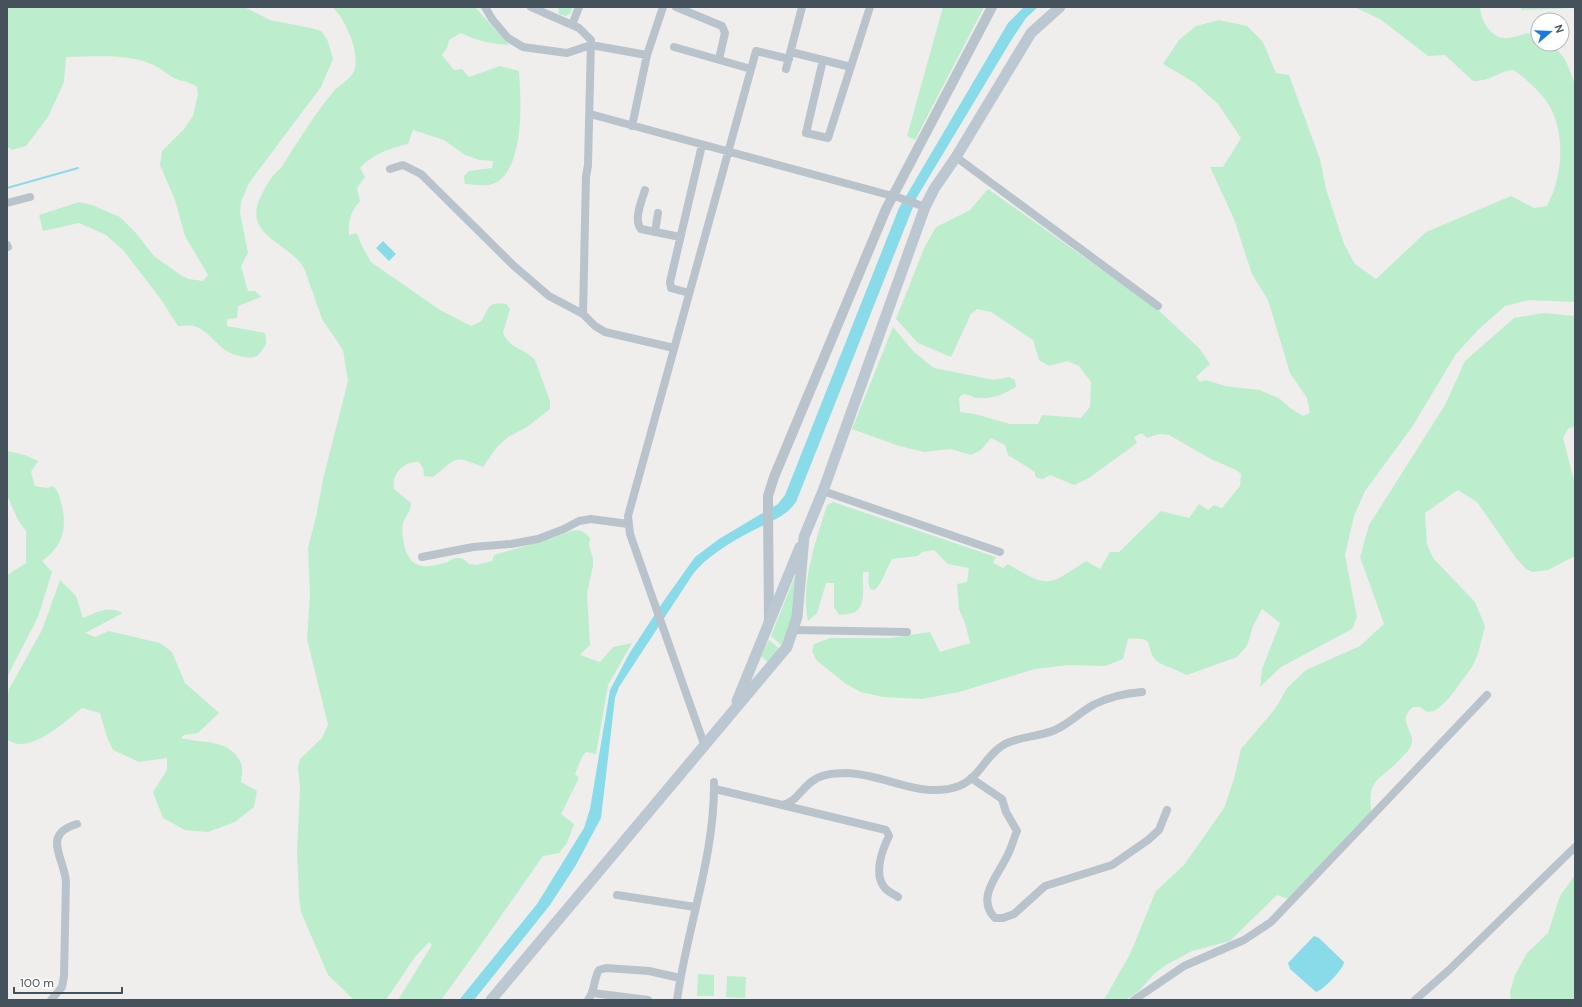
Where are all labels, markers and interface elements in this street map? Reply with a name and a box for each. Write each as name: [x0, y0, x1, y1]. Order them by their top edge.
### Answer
north arrow: [1530, 12, 1570, 52]
text: N: [1552, 23, 1567, 35]
scale bar: [14, 969, 122, 995]
text: 100 m: [20, 975, 54, 991]

